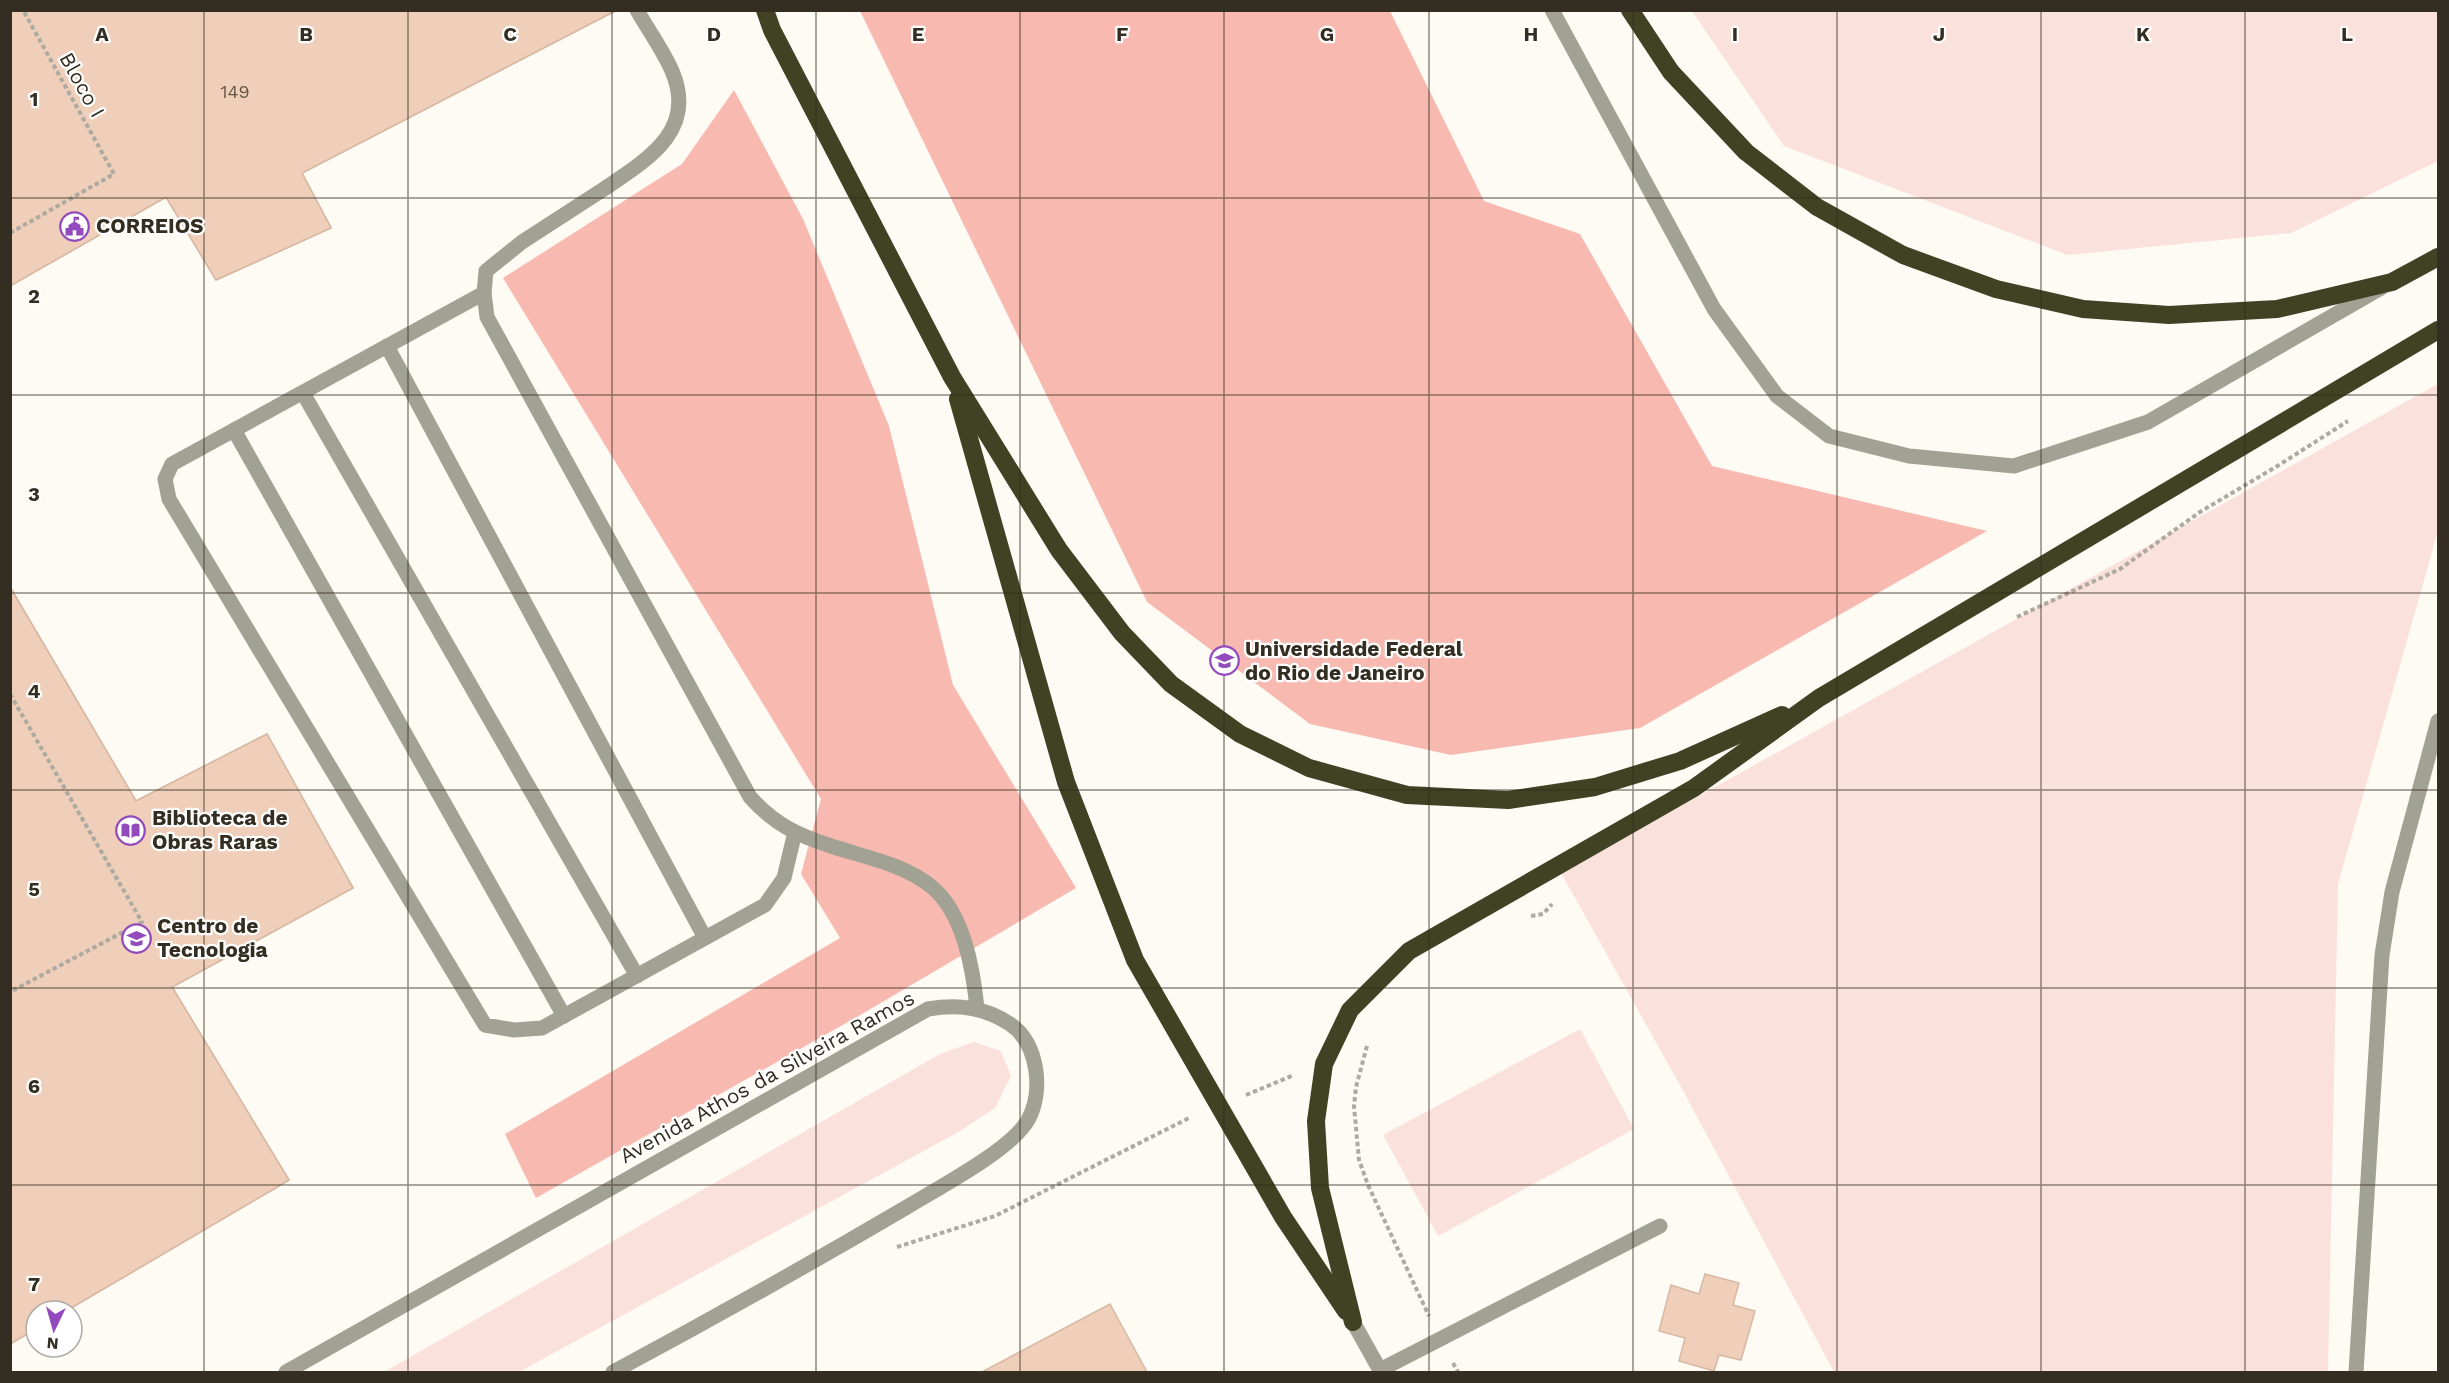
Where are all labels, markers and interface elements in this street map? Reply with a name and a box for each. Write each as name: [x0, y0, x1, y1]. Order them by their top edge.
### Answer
text: A: [95, 22, 109, 46]
text: B: [299, 22, 313, 46]
text: C: [503, 22, 517, 46]
text: D: [707, 22, 721, 46]
text: E: [912, 22, 924, 46]
text: F: [1116, 22, 1128, 46]
text: G: [1320, 22, 1334, 46]
text: H: [1524, 22, 1538, 46]
text: I: [1732, 22, 1738, 46]
text: J: [1933, 22, 1945, 46]
text: K: [2136, 22, 2150, 46]
text: L: [2341, 22, 2353, 46]
street label: Bloco I: [54, 48, 110, 122]
house number: 149: [220, 81, 250, 102]
text: 1: [30, 87, 38, 111]
public building icon: CORREIOS: [59, 210, 91, 242]
place label: CORREIOS: [96, 213, 204, 238]
text: 2: [28, 284, 40, 308]
text: 3: [28, 482, 40, 506]
place label: Universidade Federal do Rio de Janeiro: [1245, 636, 1463, 685]
school or university icon: Universidade Federal do Rio de Janeiro: [1208, 645, 1240, 677]
text: 4: [28, 679, 41, 703]
place label: Biblioteca de Obras Raras: [152, 805, 288, 854]
library icon: Biblioteca de Obras Raras: [115, 814, 147, 846]
text: 5: [28, 877, 40, 901]
place label: Centro de Tecnologia: [157, 913, 269, 962]
school or university icon: Centro de Tecnologia: [120, 922, 152, 954]
street label: Avenida Athos da Silveira Ramos: [615, 985, 918, 1168]
text: 6: [28, 1074, 40, 1098]
text: 7: [28, 1272, 40, 1296]
north arrow: [24, 1299, 84, 1359]
text: N: [46, 1333, 59, 1353]

